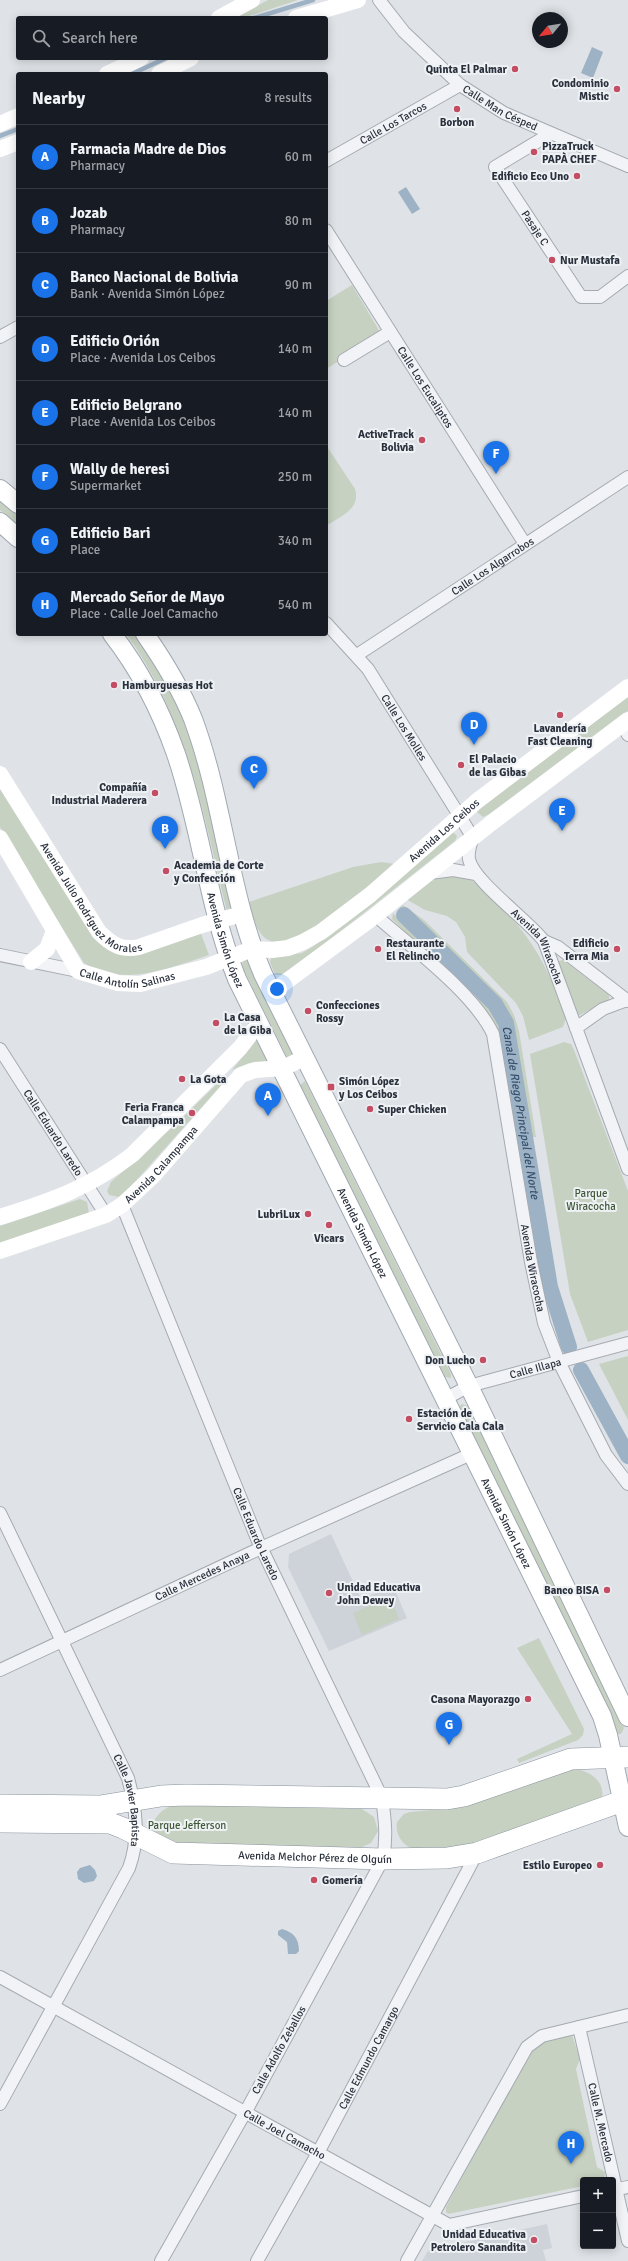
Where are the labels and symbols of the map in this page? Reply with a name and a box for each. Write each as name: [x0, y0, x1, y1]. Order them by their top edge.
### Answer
north arrow: [532, 12, 568, 48]
place label: Quinta El Palmar: [426, 63, 508, 76]
marker: Quinta El Palmar: [510, 64, 520, 74]
place label: Condominio Mistic: [552, 77, 609, 103]
street label: Calle Man Césped: [460, 82, 540, 133]
marker: Condominio Mistic: [612, 84, 622, 94]
street label: Calle Los Tarcos: [357, 99, 429, 147]
marker: Borbon: [452, 104, 462, 114]
place label: Borbon: [440, 116, 474, 129]
place label: PizzaTruck PAPÀ CHEF: [542, 140, 597, 166]
marker: PizzaTruck PAPÀ CHEF: [529, 147, 539, 157]
place label: Edificio Eco Uno: [492, 170, 569, 183]
marker: Edificio Eco Uno: [572, 171, 582, 181]
street label: Pasaje C: [519, 208, 552, 248]
place label: Nur Mustafa: [560, 254, 620, 267]
marker: Nur Mustafa: [547, 255, 557, 265]
street label: Calle Los Eucaliptos: [395, 344, 456, 430]
place label: ActiveTrack Bolivia: [358, 428, 414, 454]
marker: ActiveTrack Bolivia: [417, 435, 427, 445]
pin: F: [483, 441, 509, 474]
street label: Calle Los Algarrobos: [449, 534, 536, 598]
place label: Hamburguesas Hot: [122, 679, 213, 692]
marker: Hamburguesas Hot: [109, 680, 119, 690]
street label: Calle Los Molles: [379, 692, 430, 763]
marker: Lavandería Fast Cleaning: [555, 710, 565, 720]
pin: D: [461, 712, 487, 745]
place label: Lavandería Fast Cleaning: [528, 722, 593, 748]
place label: El Palacio de las Gibas: [469, 753, 526, 779]
pin: C: [241, 756, 267, 789]
marker: El Palacio de las Gibas: [456, 760, 466, 770]
place label: Compañía Industrial Maderera: [51, 781, 147, 807]
marker: Compañía Industrial Maderera: [150, 788, 160, 798]
street label: Avenida Los Ceibos: [406, 796, 482, 865]
pin: E: [549, 798, 575, 831]
pin: B: [152, 816, 178, 849]
street label: Avenida Julio Rodríguez Morales: [38, 840, 144, 955]
place label: Academia de Corte y Confección: [173, 859, 264, 885]
marker: Academia de Corte y Confección: [161, 866, 171, 876]
street label: Avenida Simón López: [205, 891, 247, 990]
street label: Avenida Wiracocha: [509, 906, 566, 987]
place label: Restaurante El Relincho: [386, 937, 445, 963]
place label: Edificio Terra Mia: [564, 937, 609, 963]
marker: Restaurante El Relincho: [373, 944, 383, 954]
marker: Edificio Terra Mia: [612, 944, 622, 954]
street label: Calle Antolín Salinas: [78, 965, 176, 991]
your location: [267, 979, 287, 999]
place label: Confecciones Rossy: [316, 999, 380, 1025]
marker: Confecciones Rossy: [303, 1006, 313, 1016]
place label: La Casa de la Giba: [224, 1011, 272, 1037]
marker: La Casa de la Giba: [211, 1018, 221, 1028]
water label: Canal de Riego Principal del Norte: [499, 1025, 543, 1201]
place label: La Gota: [190, 1073, 227, 1086]
marker: La Gota: [177, 1074, 187, 1084]
place label: Simón López y Los Ceibos: [338, 1075, 399, 1101]
marker: Simón López y Los Ceibos: [326, 1082, 336, 1092]
pin: A: [255, 1083, 281, 1116]
street label: Calle Eduardo Laredo: [21, 1087, 86, 1178]
place label: Feria Franca Calampampa: [122, 1101, 184, 1127]
place label: Super Chicken: [378, 1103, 447, 1116]
marker: Super Chicken: [365, 1104, 375, 1114]
marker: Feria Franca Calampampa: [187, 1108, 197, 1118]
street label: Avenida Calampampa: [122, 1123, 200, 1206]
street label: Avenida Simón López: [335, 1185, 391, 1280]
park label: Parque Wiracocha: [566, 1187, 616, 1213]
place label: LubriLux: [258, 1208, 301, 1221]
marker: LubriLux: [303, 1209, 313, 1219]
marker: Vicars: [324, 1220, 334, 1230]
street label: Avenida Wiracocha: [518, 1223, 548, 1314]
place label: Vicars: [314, 1232, 344, 1245]
place label: Don Lucho: [425, 1354, 475, 1367]
marker: Don Lucho: [478, 1355, 488, 1365]
street label: Calle Illapa: [508, 1355, 563, 1381]
place label: Estación de Servicio Cala Cala: [417, 1407, 504, 1433]
marker: Estación de Servicio Cala Cala: [404, 1414, 414, 1424]
street label: Avenida Simón López: [479, 1476, 534, 1571]
street label: Calle Eduardo Laredo: [230, 1485, 282, 1582]
street label: Calle Mercedes Anaya: [153, 1548, 252, 1603]
place label: Unidad Educativa John Dewey: [337, 1581, 421, 1607]
place label: Banco BISA: [544, 1584, 599, 1597]
marker: Banco BISA: [602, 1585, 612, 1595]
marker: Unidad Educativa John Dewey: [324, 1588, 334, 1598]
place label: Casona Mayorazgo: [431, 1693, 520, 1706]
marker: Casona Mayorazgo: [523, 1694, 533, 1704]
pin: G: [436, 1712, 462, 1745]
street label: Calle Javier Baptista: [111, 1752, 142, 1848]
park label: Parque Jefferson: [148, 1819, 226, 1832]
street label: Avenida Melchor Pérez de Olguín: [238, 1848, 392, 1865]
place label: Estilo Europeo: [523, 1859, 592, 1872]
marker: Estilo Europeo: [595, 1860, 605, 1870]
place label: Gomería: [322, 1874, 363, 1887]
marker: Gomería: [309, 1875, 319, 1885]
street label: Calle Adolfo Zeballos: [249, 2003, 309, 2096]
street label: Calle Edmundo Camargo: [336, 2003, 401, 2111]
street label: Calle M. Mercado: [585, 2082, 616, 2164]
street label: Calle Joel Camacho: [241, 2106, 328, 2162]
pin: H: [558, 2131, 584, 2164]
place label: Unidad Educativa Petrolero Sanandita: [431, 2228, 526, 2254]
marker: Unidad Educativa Petrolero Sanandita: [529, 2235, 539, 2245]

